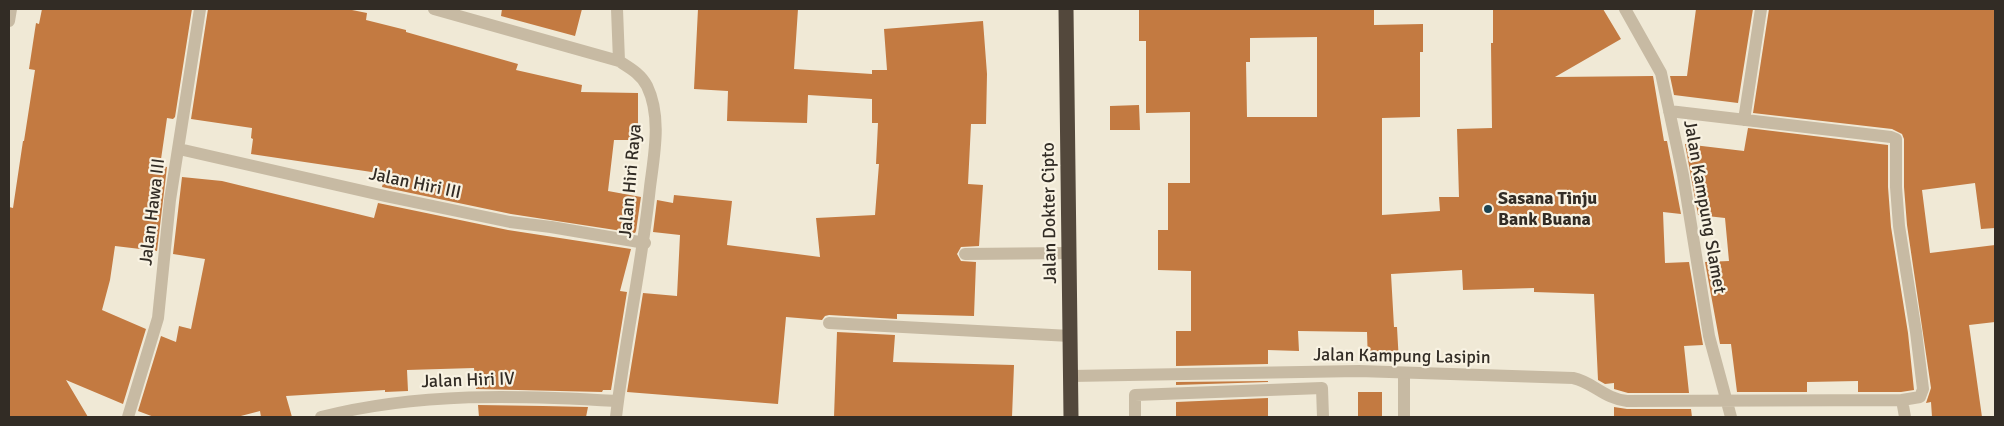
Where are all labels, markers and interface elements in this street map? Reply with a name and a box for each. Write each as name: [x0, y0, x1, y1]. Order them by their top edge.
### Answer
street label: Jalan Kampung Slamet: [1678, 119, 1730, 295]
street label: Jalan Hiri Raya: [615, 123, 647, 239]
street label: Jalan Dokter Cipto: [1038, 142, 1062, 284]
street label: Jalan Hawa III: [136, 157, 170, 267]
street label: Jalan Hiri III: [367, 164, 463, 204]
place label: Sasana Tinju Bank Buana: [1498, 188, 1597, 230]
marker: Sasana Tinju Bank Buana: [1482, 203, 1494, 215]
street label: Jalan Kampung Lasipin: [1313, 345, 1491, 369]
street label: Jalan Hiri IV: [421, 369, 515, 393]

